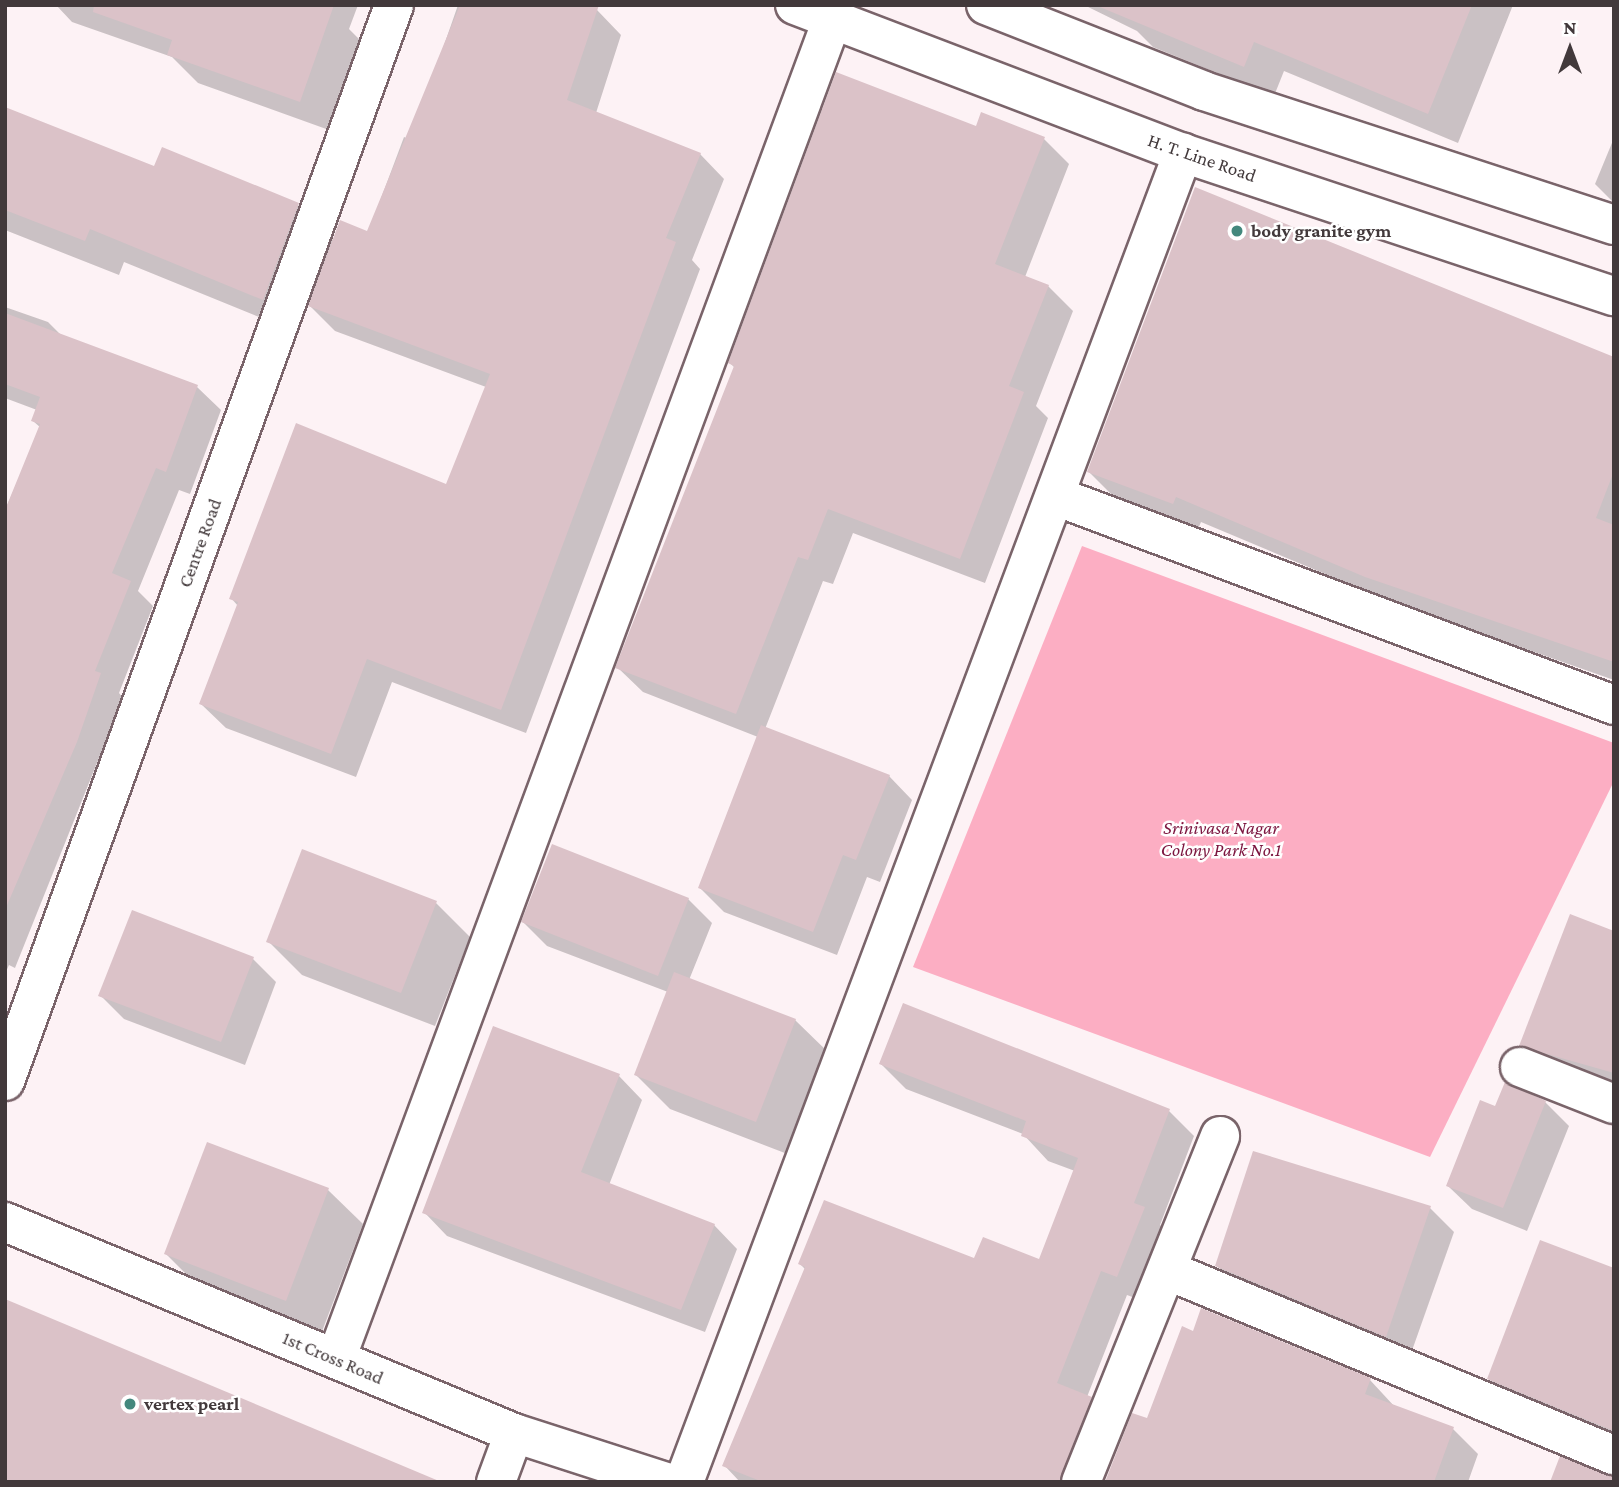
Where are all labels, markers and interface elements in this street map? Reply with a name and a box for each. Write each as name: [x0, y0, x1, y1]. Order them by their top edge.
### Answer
north arrow: [1535, 14, 1605, 84]
text: N: [1564, 17, 1576, 38]
street label: H. T. Line Road: [1145, 129, 1259, 187]
place label: body granite gym: [1251, 220, 1391, 242]
marker: body granite gym: [1229, 223, 1245, 239]
street label: Centre Road: [173, 496, 227, 590]
park label: Srinivasa Nagar Colony Park No.1: [1161, 817, 1281, 861]
street label: 1st Cross Road: [279, 1326, 387, 1390]
place label: vertex pearl: [144, 1393, 239, 1415]
marker: vertex pearl: [122, 1396, 138, 1412]

